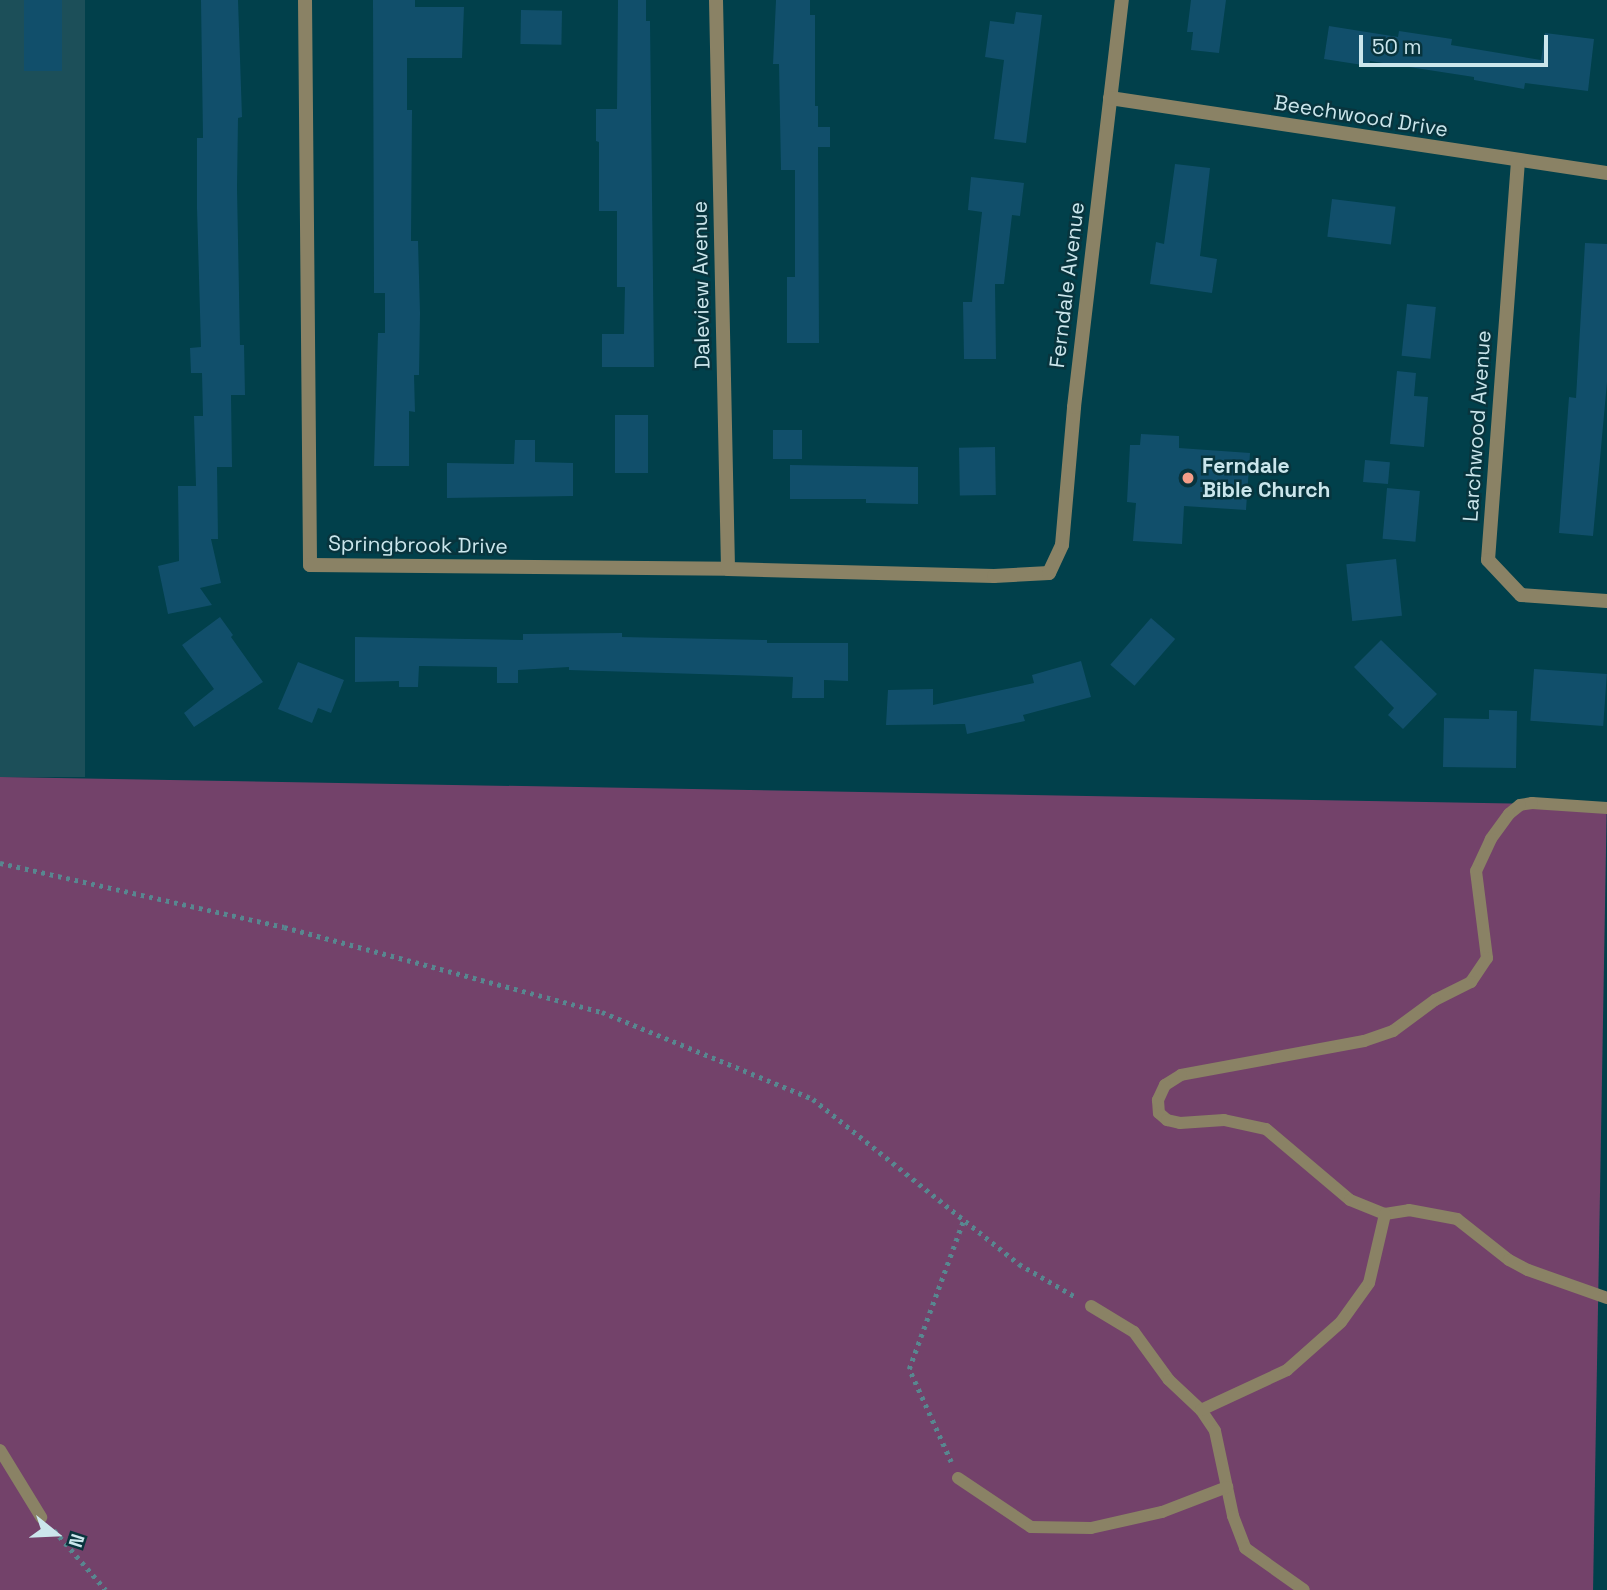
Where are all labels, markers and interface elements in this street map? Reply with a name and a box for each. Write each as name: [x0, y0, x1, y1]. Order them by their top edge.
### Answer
scale bar: [1362, 21, 1551, 65]
text: 50 m: [1372, 33, 1422, 60]
street label: Beechwood Drive: [1272, 90, 1450, 142]
street label: Daleview Avenue: [687, 201, 715, 369]
street label: Ferndale Avenue: [1044, 201, 1090, 369]
street label: Larchwood Avenue: [1458, 329, 1496, 523]
place label: Ferndale Bible Church: [1202, 453, 1330, 503]
marker: Ferndale Bible Church: [1180, 470, 1196, 486]
street label: Springbrook Drive: [328, 531, 508, 559]
north arrow: [21, 1499, 91, 1569]
text: N: [63, 1531, 90, 1551]

